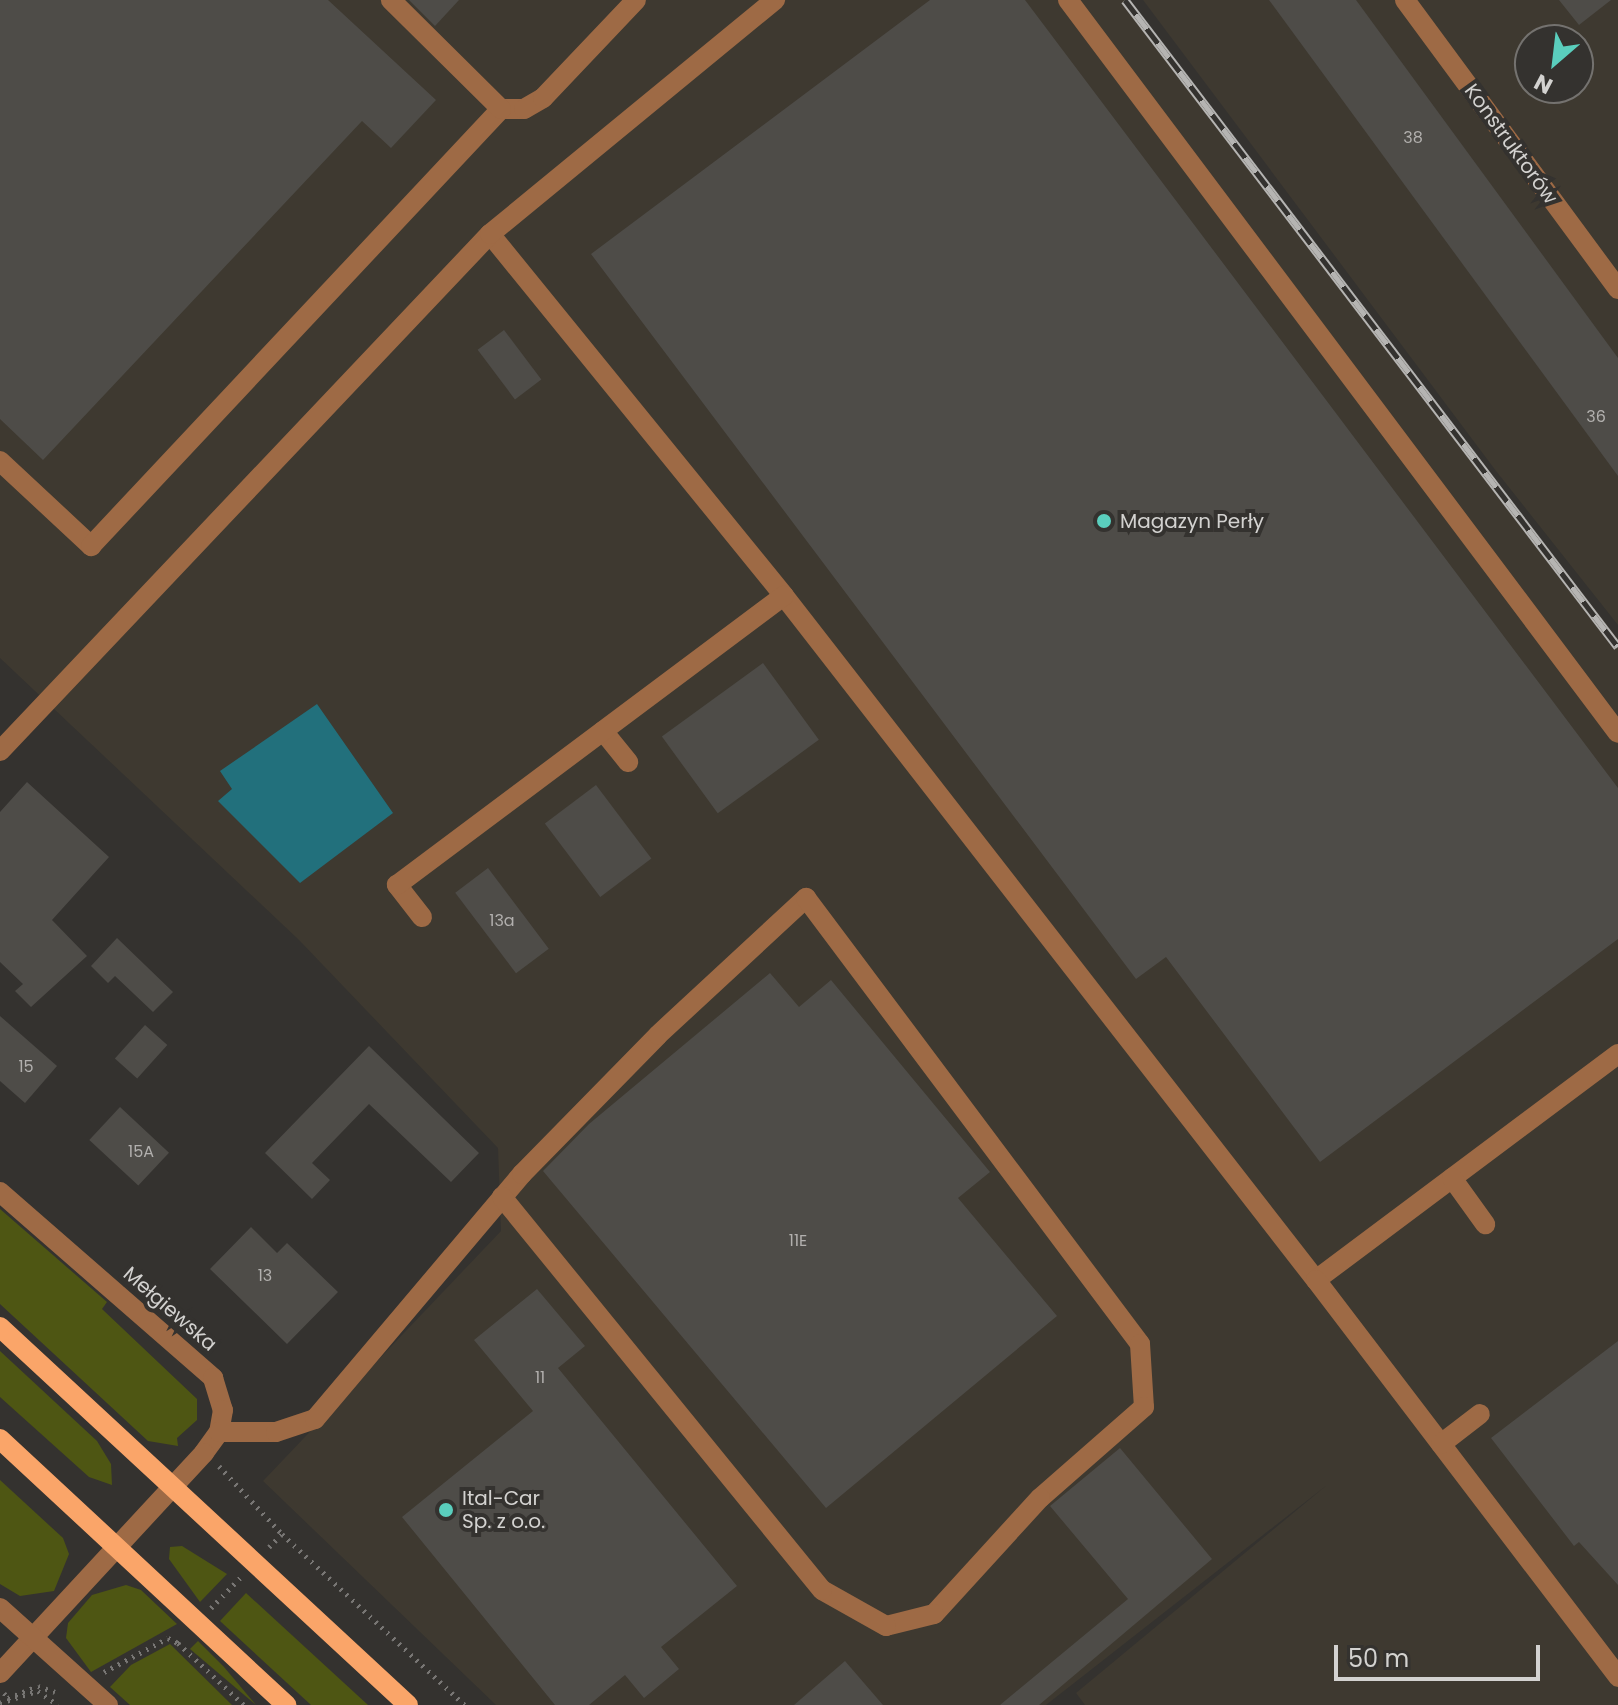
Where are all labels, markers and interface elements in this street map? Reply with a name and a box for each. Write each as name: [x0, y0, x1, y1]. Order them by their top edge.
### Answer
north arrow: [1514, 24, 1594, 104]
text: N: [1529, 66, 1558, 101]
street label: Konstruktorów: [1459, 79, 1563, 209]
house number: 38: [1403, 128, 1423, 148]
house number: 36: [1586, 407, 1606, 427]
place label: Magazyn Perły: [1120, 509, 1264, 533]
marker: Magazyn Perły: [1095, 512, 1113, 530]
house number: 13a: [489, 911, 515, 931]
house number: 15: [18, 1057, 34, 1077]
house number: 15A: [128, 1142, 154, 1162]
house number: 11E: [789, 1231, 807, 1251]
street label: Mełgiewska: [118, 1262, 222, 1356]
house number: 13: [258, 1266, 272, 1286]
house number: 11: [535, 1368, 545, 1388]
place label: Ital-Car Sp. z o.o.: [462, 1486, 545, 1533]
marker: Ital-Car Sp. z o.o.: [437, 1501, 455, 1519]
scale bar: [1338, 1629, 1544, 1679]
text: 50 m: [1348, 1642, 1409, 1675]

